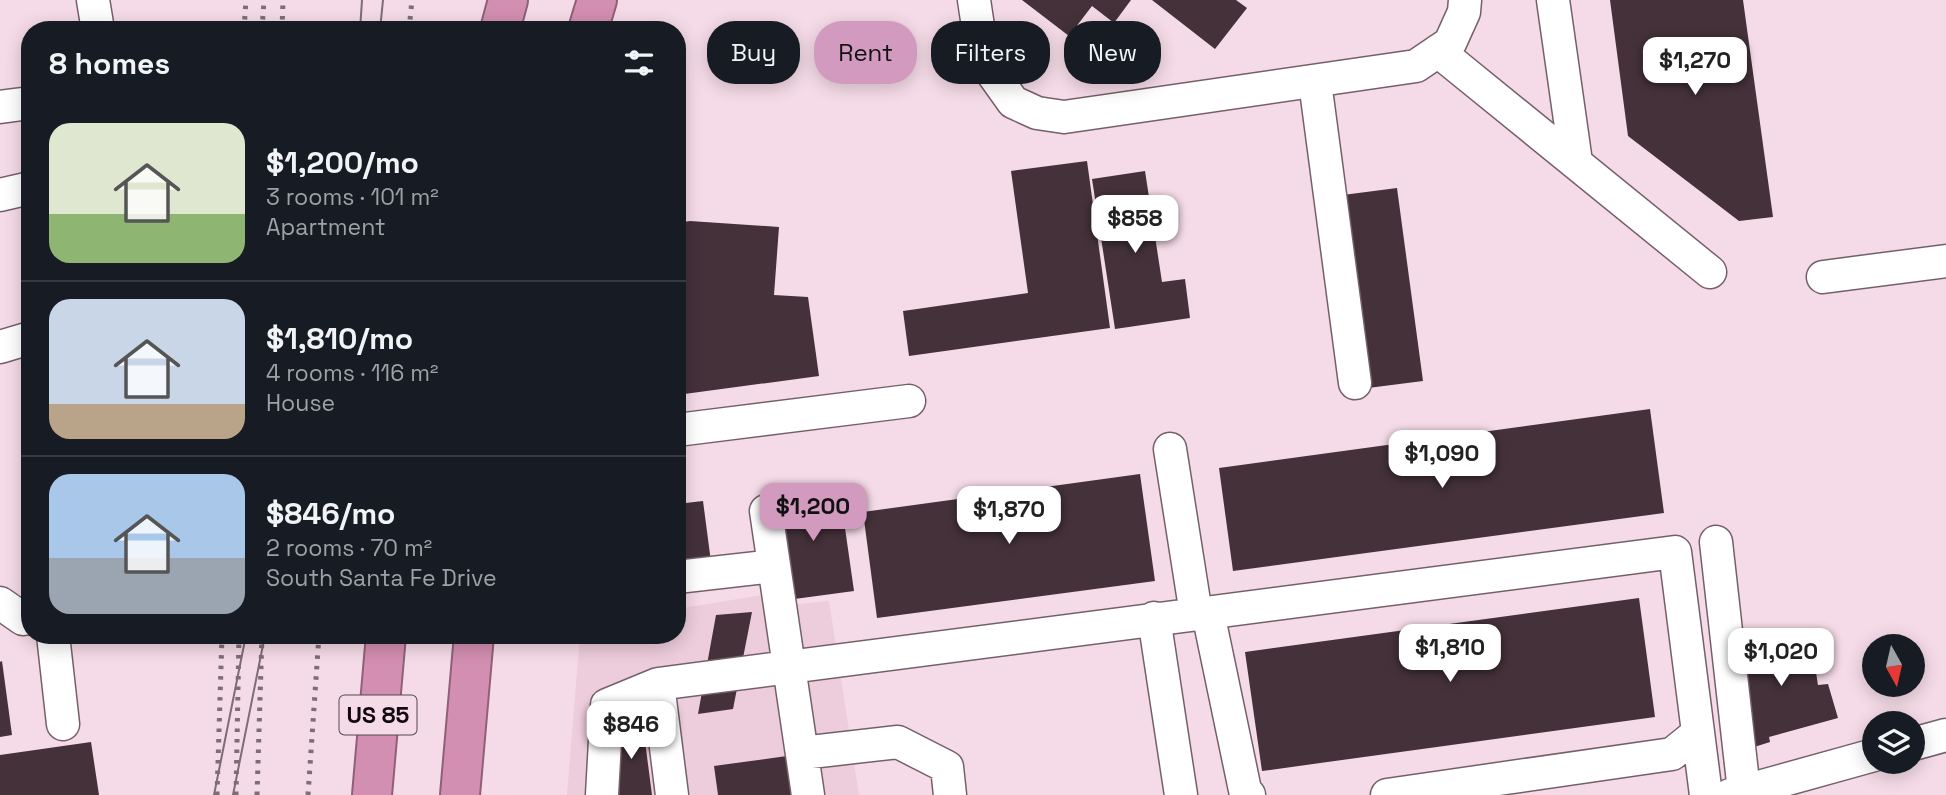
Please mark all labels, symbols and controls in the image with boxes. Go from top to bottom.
chip: Buy [707,21,800,84]
chip: Rent [814,21,917,84]
chip: Filters [931,21,1050,84]
chip: New [1064,21,1161,84]
pin: $1,270 [1638,38,1752,97]
text: 8 homes [49,44,170,83]
icon: filters [620,44,658,82]
text: $1,270 [1659,45,1731,75]
text: $1,200/mo [266,143,419,182]
icon: home [105,151,189,235]
text: 3 rooms · 101 m² [266,182,439,212]
pin: $858 [1094,196,1176,255]
text: $858 [1107,203,1163,233]
text: Apartment [266,212,386,242]
text: $1,810/mo [266,319,413,358]
icon: home [105,327,189,411]
text: 4 rooms · 116 m² [266,358,438,388]
text: House [266,388,335,418]
pin: $1,090 [1385,430,1499,490]
text: $1,090 [1405,438,1479,468]
pin: $1,200 [756,484,870,543]
pin: $1,870 [952,486,1066,546]
text: $1,200 [776,491,850,521]
text: $846/mo [266,494,395,533]
text: $1,870 [973,494,1045,524]
icon: home [105,502,189,586]
text: 2 rooms · 70 m² [266,533,432,563]
text: South Santa Fe Drive [266,563,497,593]
pin: $1,810 [1393,624,1507,684]
pin: $1,020 [1724,628,1838,688]
text: $1,810 [1415,632,1485,662]
north arrow [1862,634,1925,696]
map controls [1862,634,1925,774]
text: $1,020 [1744,636,1818,666]
road number: US 85 [340,695,416,734]
pin: $846 [590,702,672,761]
text: $846 [603,709,659,739]
button: layers [1862,711,1925,774]

